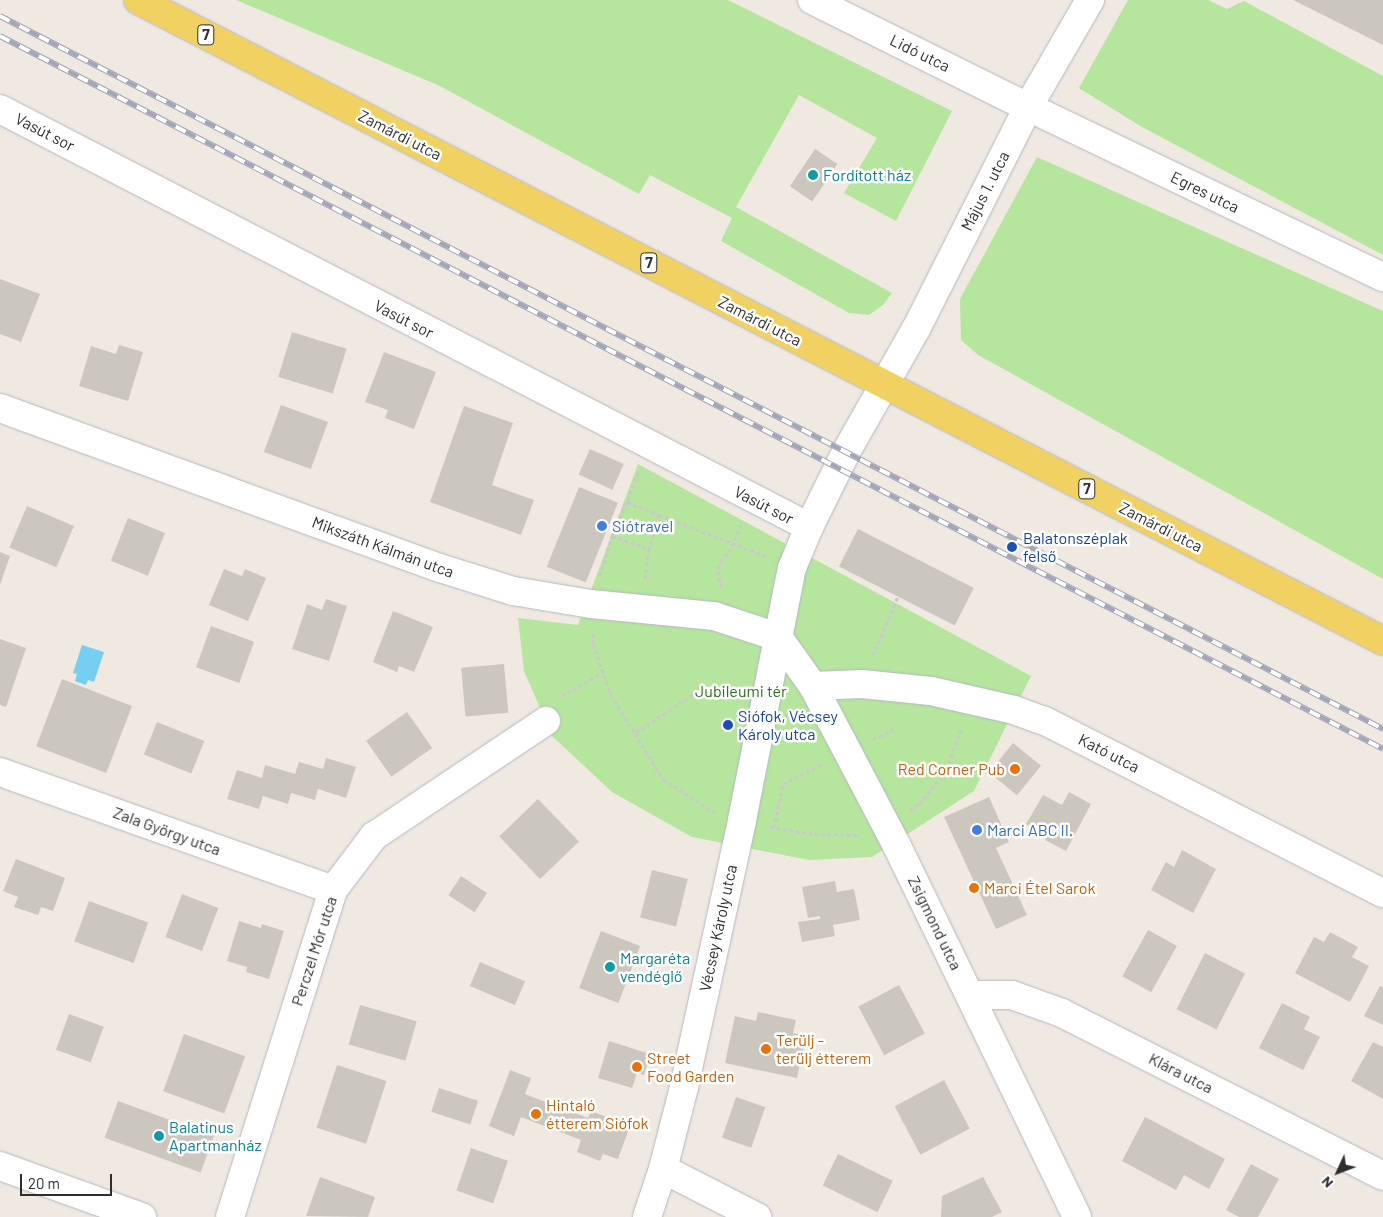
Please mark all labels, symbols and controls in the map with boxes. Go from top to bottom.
road number: 7 [197,22,215,48]
street label: Lidó utca [887,30,953,76]
street label: Zamárdi utca [355,106,445,164]
street label: Vasút sor [12,109,78,155]
street label: Május 1. utca [957,148,1013,234]
place label: Fordított ház [823,165,911,185]
street label: Egres utca [1168,167,1242,217]
marker: Fordított ház [807,169,819,181]
road number: 7 [640,250,658,276]
street label: Zamárdi utca [715,292,805,350]
street label: Vasút sor [371,296,437,342]
road number: 7 [1078,476,1096,502]
street label: Vasút sor [731,482,797,528]
street label: Zamárdi utca [1116,498,1206,556]
street label: Mikszáth Kálmán utca [309,512,457,582]
place label: Siótravel [612,516,673,536]
marker: Siótravel [596,520,608,532]
place label: Balatonszéplak felső [1023,528,1128,566]
marker: Balatonszéplak felső [1005,540,1019,554]
park label: Jubileumi tér [695,681,787,701]
place label: Siófok, Vécsey Károly utca [738,706,838,744]
marker: Siófok, Vécsey Károly utca [722,719,734,731]
street label: Kató utca [1075,729,1143,777]
place label: Red Corner Pub [898,759,1005,779]
marker: Red Corner Pub [1009,763,1021,775]
street label: Zala György utca [111,803,223,859]
place label: Marci ABC II. [987,820,1073,840]
marker: Marci ABC II. [971,824,983,836]
street label: Vécsey Károly utca [695,863,741,993]
street label: Zsigmond utca [904,873,966,973]
place label: Marci Étel Sarok [984,878,1096,898]
marker: Marci Étel Sarok [968,882,980,894]
street label: Perczel Mór utca [287,894,341,1008]
place label: Margaréta vendéglő [620,948,690,986]
marker: Margaréta vendéglő [604,961,616,973]
place label: Terülj - terülj étterem [776,1030,871,1068]
marker: Terülj - terülj étterem [760,1043,772,1055]
place label: Street Food Garden [647,1048,734,1086]
street label: Klára utca [1146,1049,1216,1097]
marker: Street Food Garden [631,1061,643,1073]
place label: Hintaló étterem Siófok [546,1095,649,1133]
marker: Hintaló étterem Siófok [530,1108,542,1120]
place label: Balatinus Apartmanház [169,1117,262,1155]
marker: Balatinus Apartmanház [153,1130,165,1142]
north arrow [1313,1147,1363,1197]
scale bar [22,1164,115,1196]
text: N [1317,1173,1336,1192]
text: 20 m [28,1174,60,1192]

